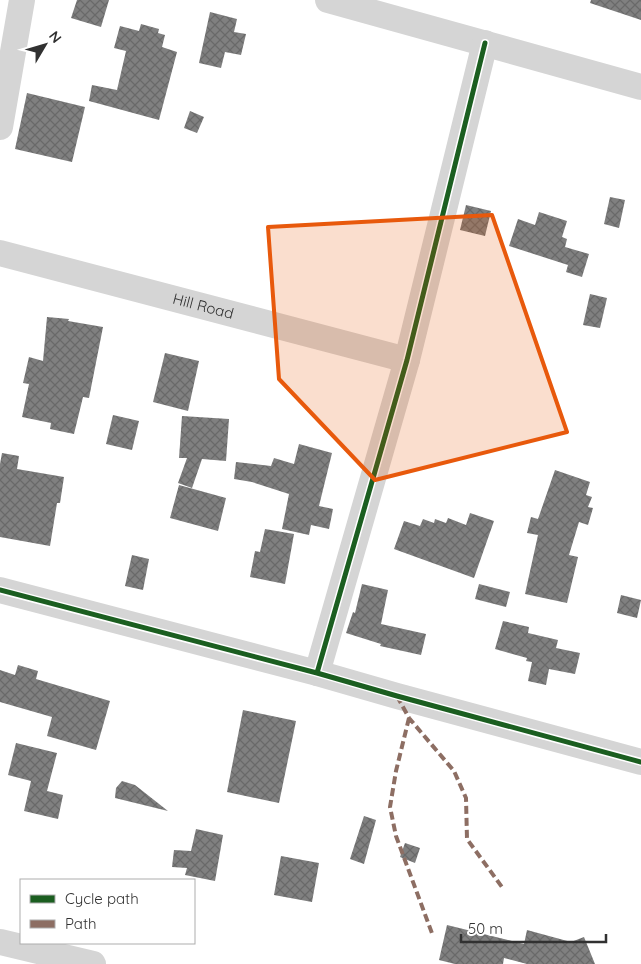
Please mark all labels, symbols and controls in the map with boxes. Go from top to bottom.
north arrow [20,20,70,70]
text: N [45,27,66,47]
street label: Hill Road [171,289,236,323]
legend [20,879,195,944]
text: Cycle path [65,889,139,908]
scale bar [461,912,606,944]
text: Path [65,914,97,933]
text: 50 m [468,919,503,938]

